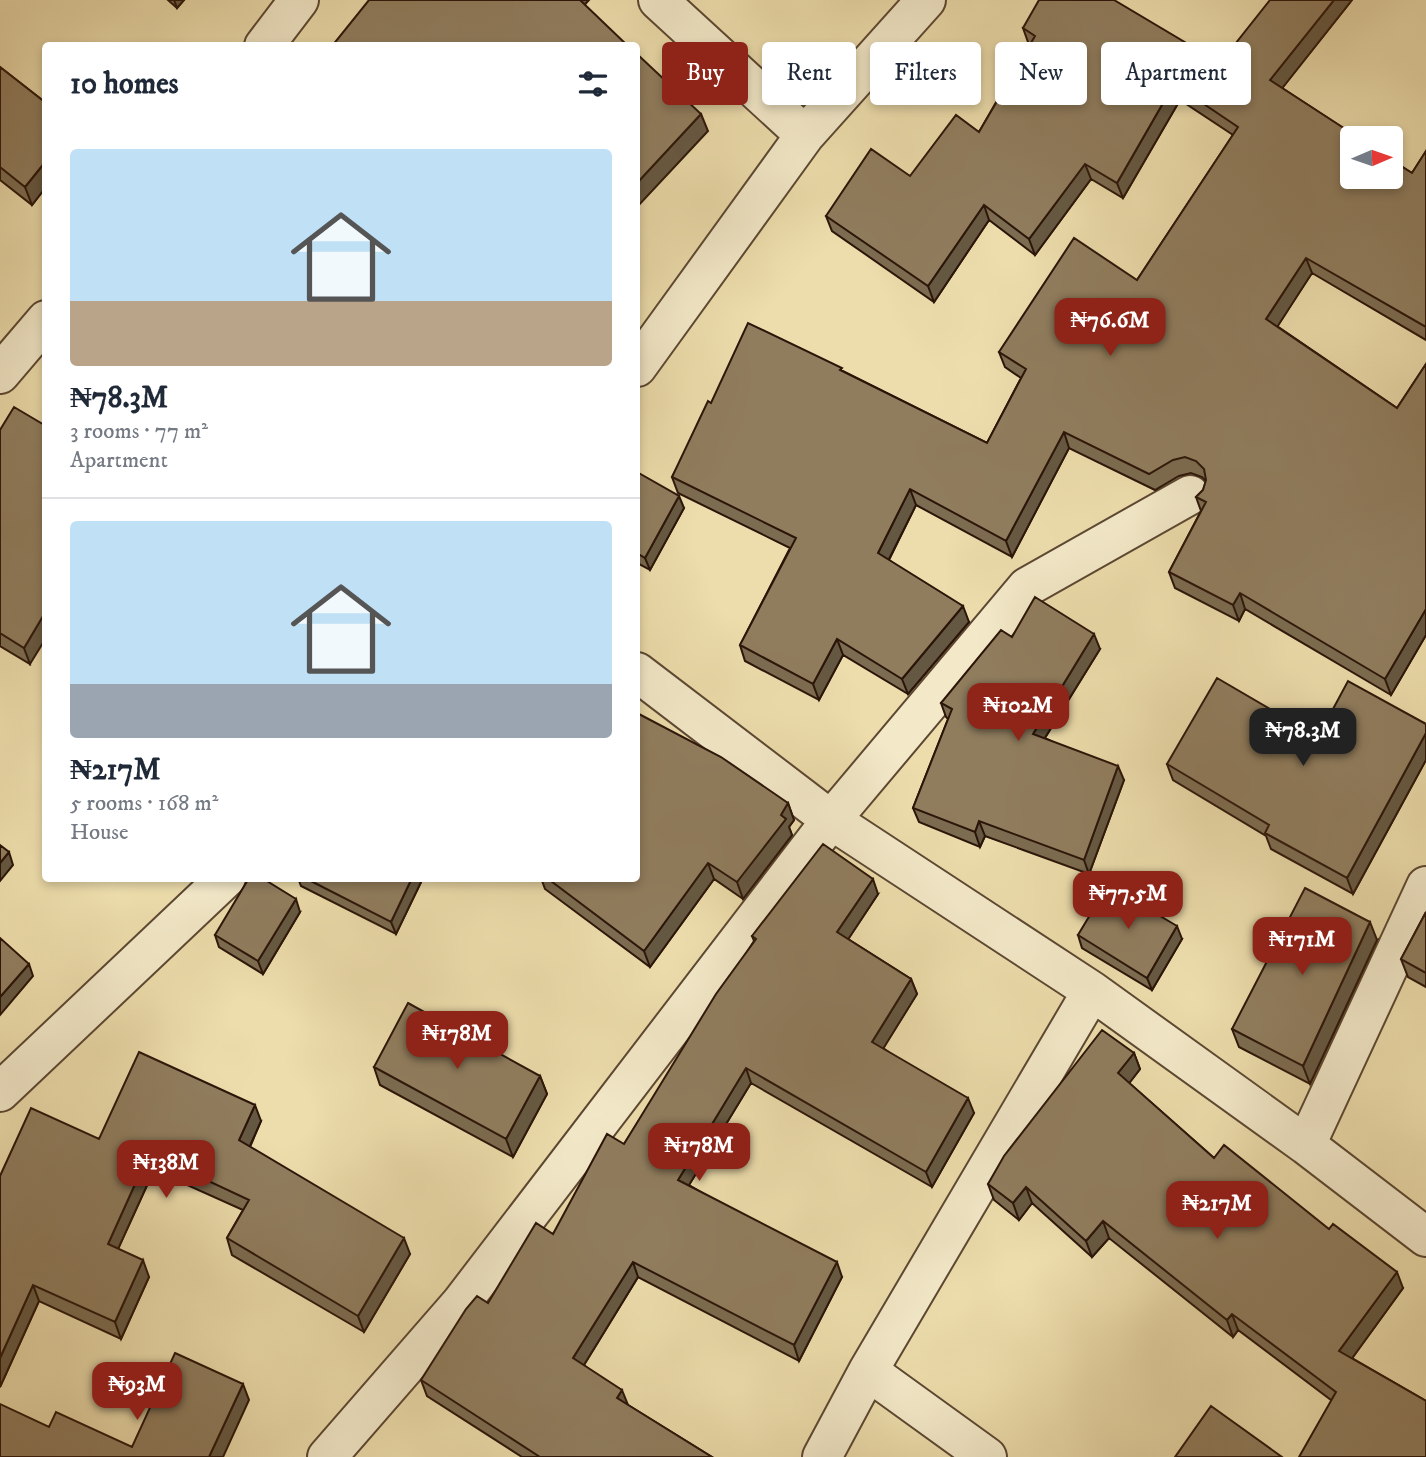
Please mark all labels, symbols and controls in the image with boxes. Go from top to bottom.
chip: Buy [662,42,748,105]
chip: Rent [762,42,856,105]
chip: Filters [870,42,981,105]
chip: New [995,42,1087,105]
chip: Apartment [1101,42,1251,105]
icon: filters [574,65,612,103]
text: 10 homes [70,66,179,103]
north arrow [1340,126,1404,189]
map controls [1340,126,1403,189]
icon: home [278,194,404,320]
pin: ₦76.6M [1053,298,1167,358]
text: ₦76.6M [1070,306,1150,335]
text: ₦78.3M [70,380,168,417]
text: 3 rooms · 77 m² [70,417,208,446]
text: Apartment [70,446,168,475]
icon: home [278,566,404,692]
pin: ₦102M [969,684,1067,743]
text: ₦102M [983,691,1053,720]
pin: ₦78.3M [1246,708,1360,768]
text: ₦78.3M [1265,716,1341,745]
text: ₦217M [70,752,161,789]
text: 5 rooms · 168 m² [70,789,218,818]
text: House [70,818,128,847]
pin: ₦77.5M [1071,872,1185,931]
text: ₦77.5M [1089,879,1167,908]
pin: ₦171M [1253,918,1351,977]
text: ₦171M [1269,925,1335,954]
pin: ₦178M [408,1012,506,1071]
text: ₦178M [422,1019,492,1048]
pin: ₦178M [650,1124,748,1183]
text: ₦178M [664,1131,734,1160]
pin: ₦138M [117,1140,215,1200]
text: ₦138M [133,1148,199,1177]
pin: ₦217M [1168,1182,1266,1241]
text: ₦217M [1182,1189,1252,1218]
pin: ₦93M [96,1362,178,1422]
text: ₦93M [108,1370,166,1399]

